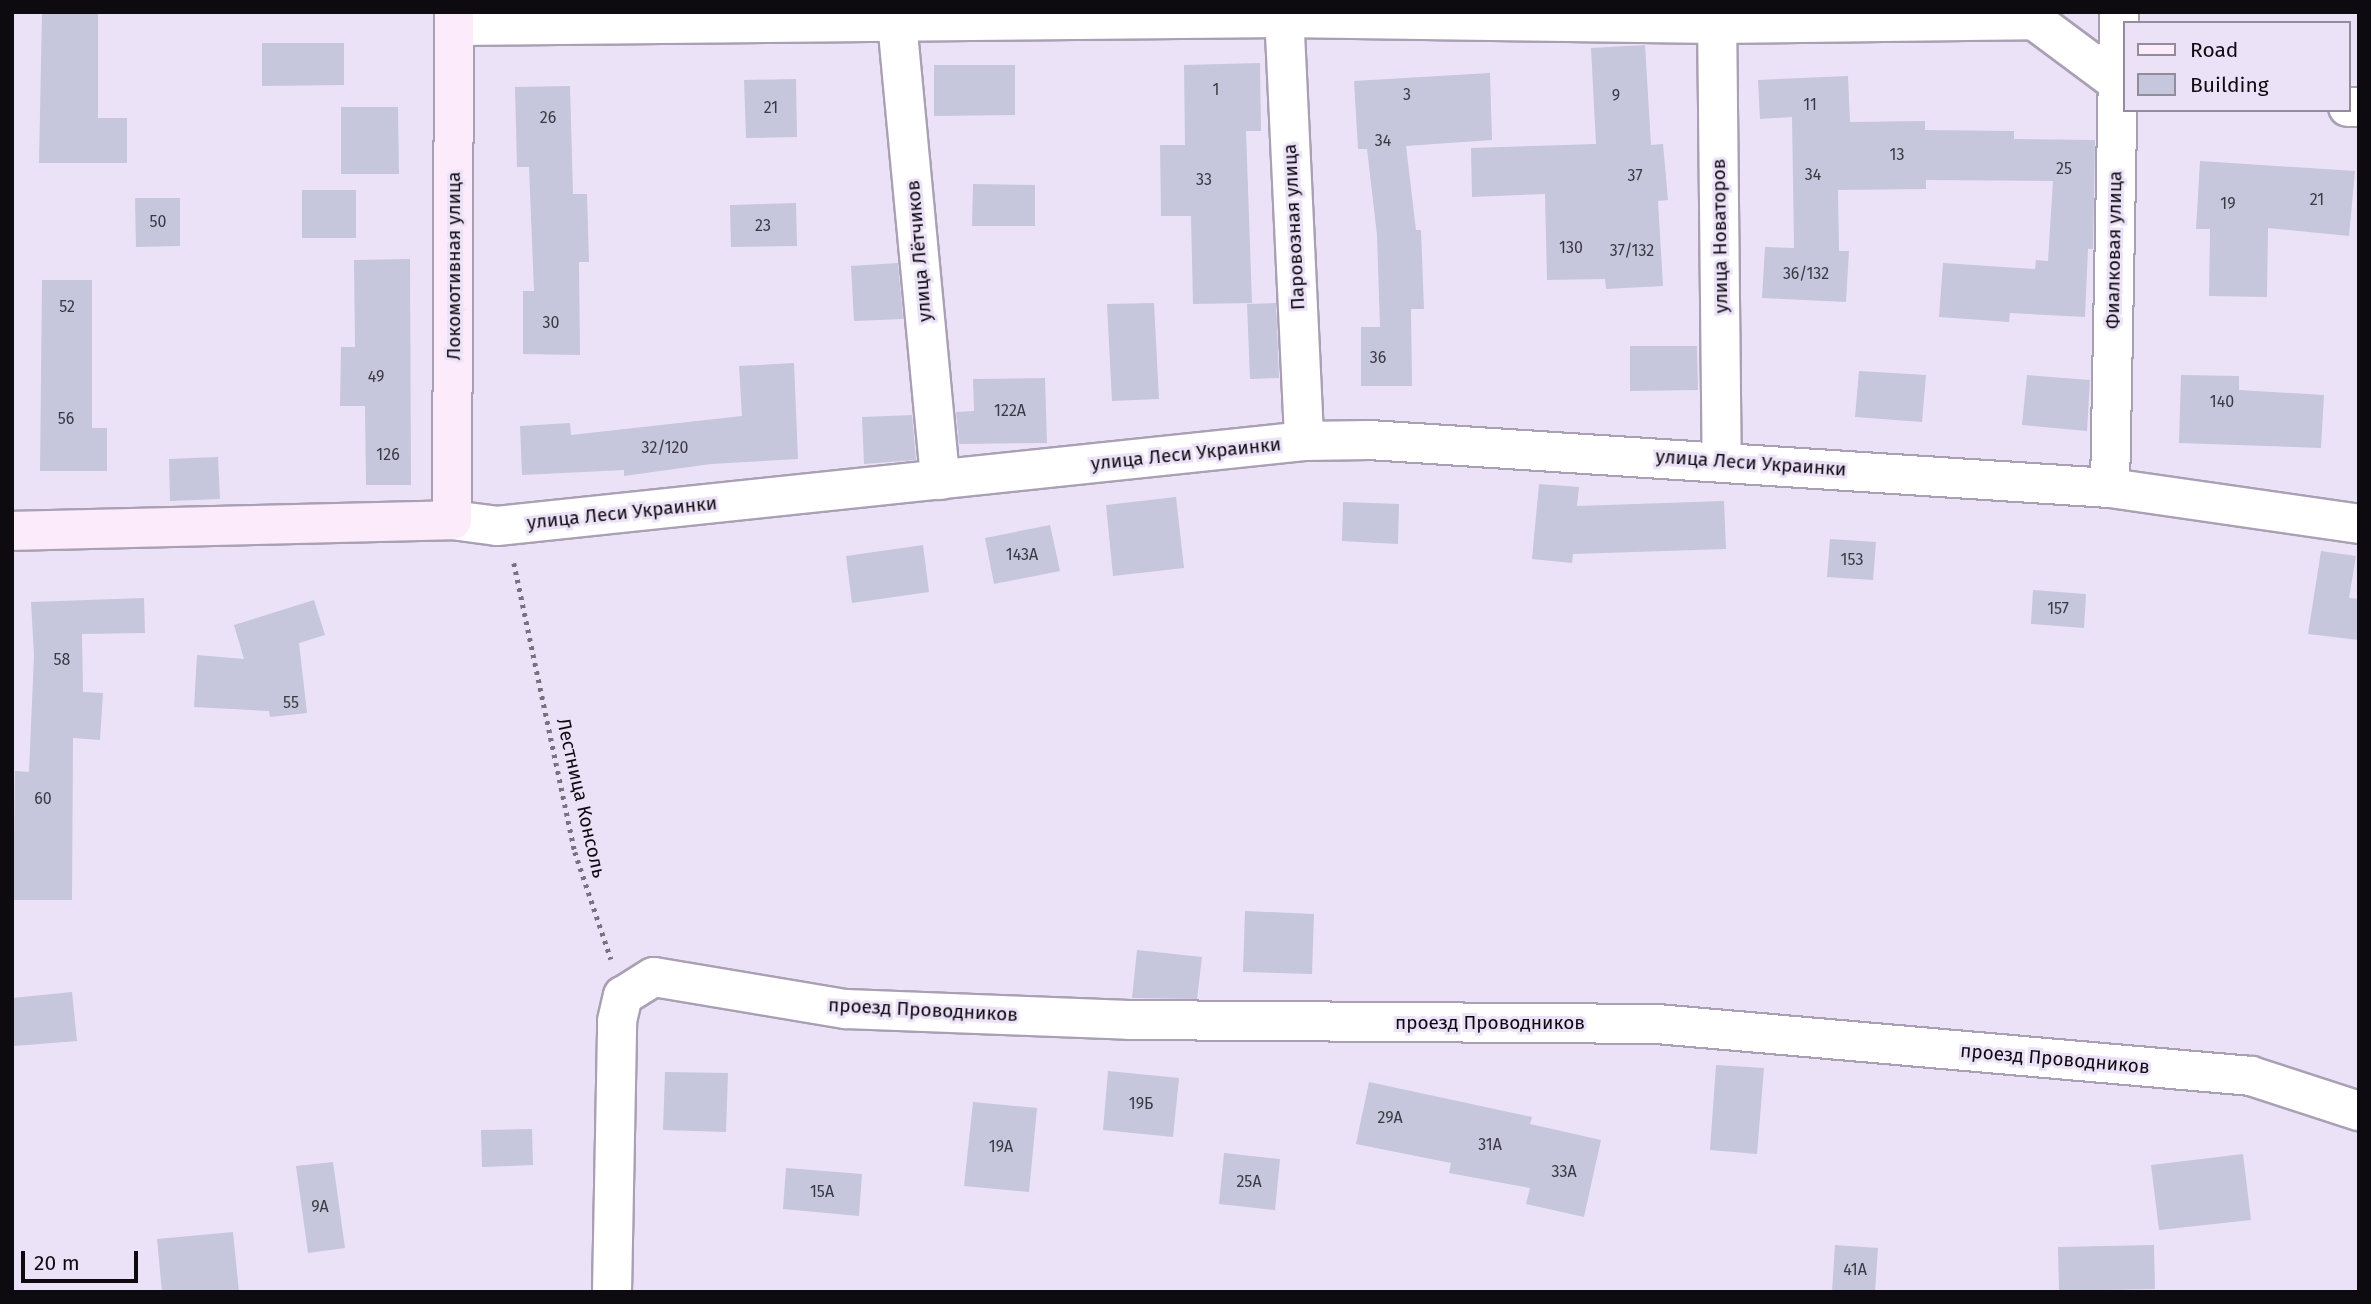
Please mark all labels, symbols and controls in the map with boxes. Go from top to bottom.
legend [2122,21,2350,112]
text: Road [2190,37,2238,63]
text: Building [2190,72,2269,98]
house number: 1 [1213,80,1219,100]
house number: 3 [1403,85,1411,105]
house number: 9 [1612,86,1620,106]
house number: 11 [1803,95,1817,115]
house number: 21 [764,98,778,118]
house number: 26 [540,108,556,128]
house number: 34 [1375,131,1391,151]
street label: Паровозная улица [1278,143,1310,311]
house number: 13 [1890,145,1904,165]
street label: улица Новаторов [1707,158,1733,314]
house number: 25 [2056,159,2072,179]
house number: 34 [1805,165,1821,185]
house number: 37 [1627,166,1643,186]
house number: 33 [1196,170,1212,190]
street label: Фиалковая улица [2101,171,2127,329]
street label: Локомотивная улица [443,172,465,360]
street label: улица Лётчиков [901,179,937,323]
house number: 21 [2310,190,2324,210]
house number: 19 [2220,194,2236,214]
house number: 50 [150,212,166,232]
house number: 23 [755,216,771,236]
house number: 130 [1559,238,1583,258]
house number: 37/132 [1610,241,1654,261]
house number: 36/132 [1783,264,1829,284]
house number: 52 [59,297,75,317]
house number: 30 [543,313,559,333]
house number: 36 [1370,348,1386,368]
house number: 49 [368,367,384,387]
house number: 140 [2210,392,2234,412]
house number: 122А [994,401,1026,421]
house number: 56 [58,409,74,429]
street label: улица Леси Украинки [1090,433,1282,475]
house number: 32/120 [642,438,688,458]
house number: 126 [376,445,400,465]
street label: улица Леси Украинки [1655,445,1847,481]
street label: улица Леси Украинки [526,492,718,534]
house number: 143А [1006,545,1038,565]
house number: 153 [1841,550,1863,570]
house number: 157 [2047,599,2069,619]
house number: 58 [54,650,70,670]
house number: 55 [283,693,299,713]
street label: Лестница Консоль [552,716,610,880]
house number: 60 [34,789,52,809]
street label: проезд Проводников [828,994,1018,1026]
street label: проезд Проводников [1395,1012,1585,1034]
street label: проезд Проводников [1959,1039,2151,1079]
house number: 19Б [1129,1094,1153,1114]
house number: 29А [1377,1108,1403,1128]
house number: 31А [1478,1135,1502,1155]
house number: 19А [989,1137,1013,1157]
house number: 33А [1551,1162,1577,1182]
house number: 25А [1236,1172,1262,1192]
house number: 15А [810,1182,834,1202]
house number: 9А [311,1197,329,1217]
scale bar [24,1238,142,1282]
text: 20 m [34,1250,80,1276]
house number: 41А [1843,1260,1867,1280]

